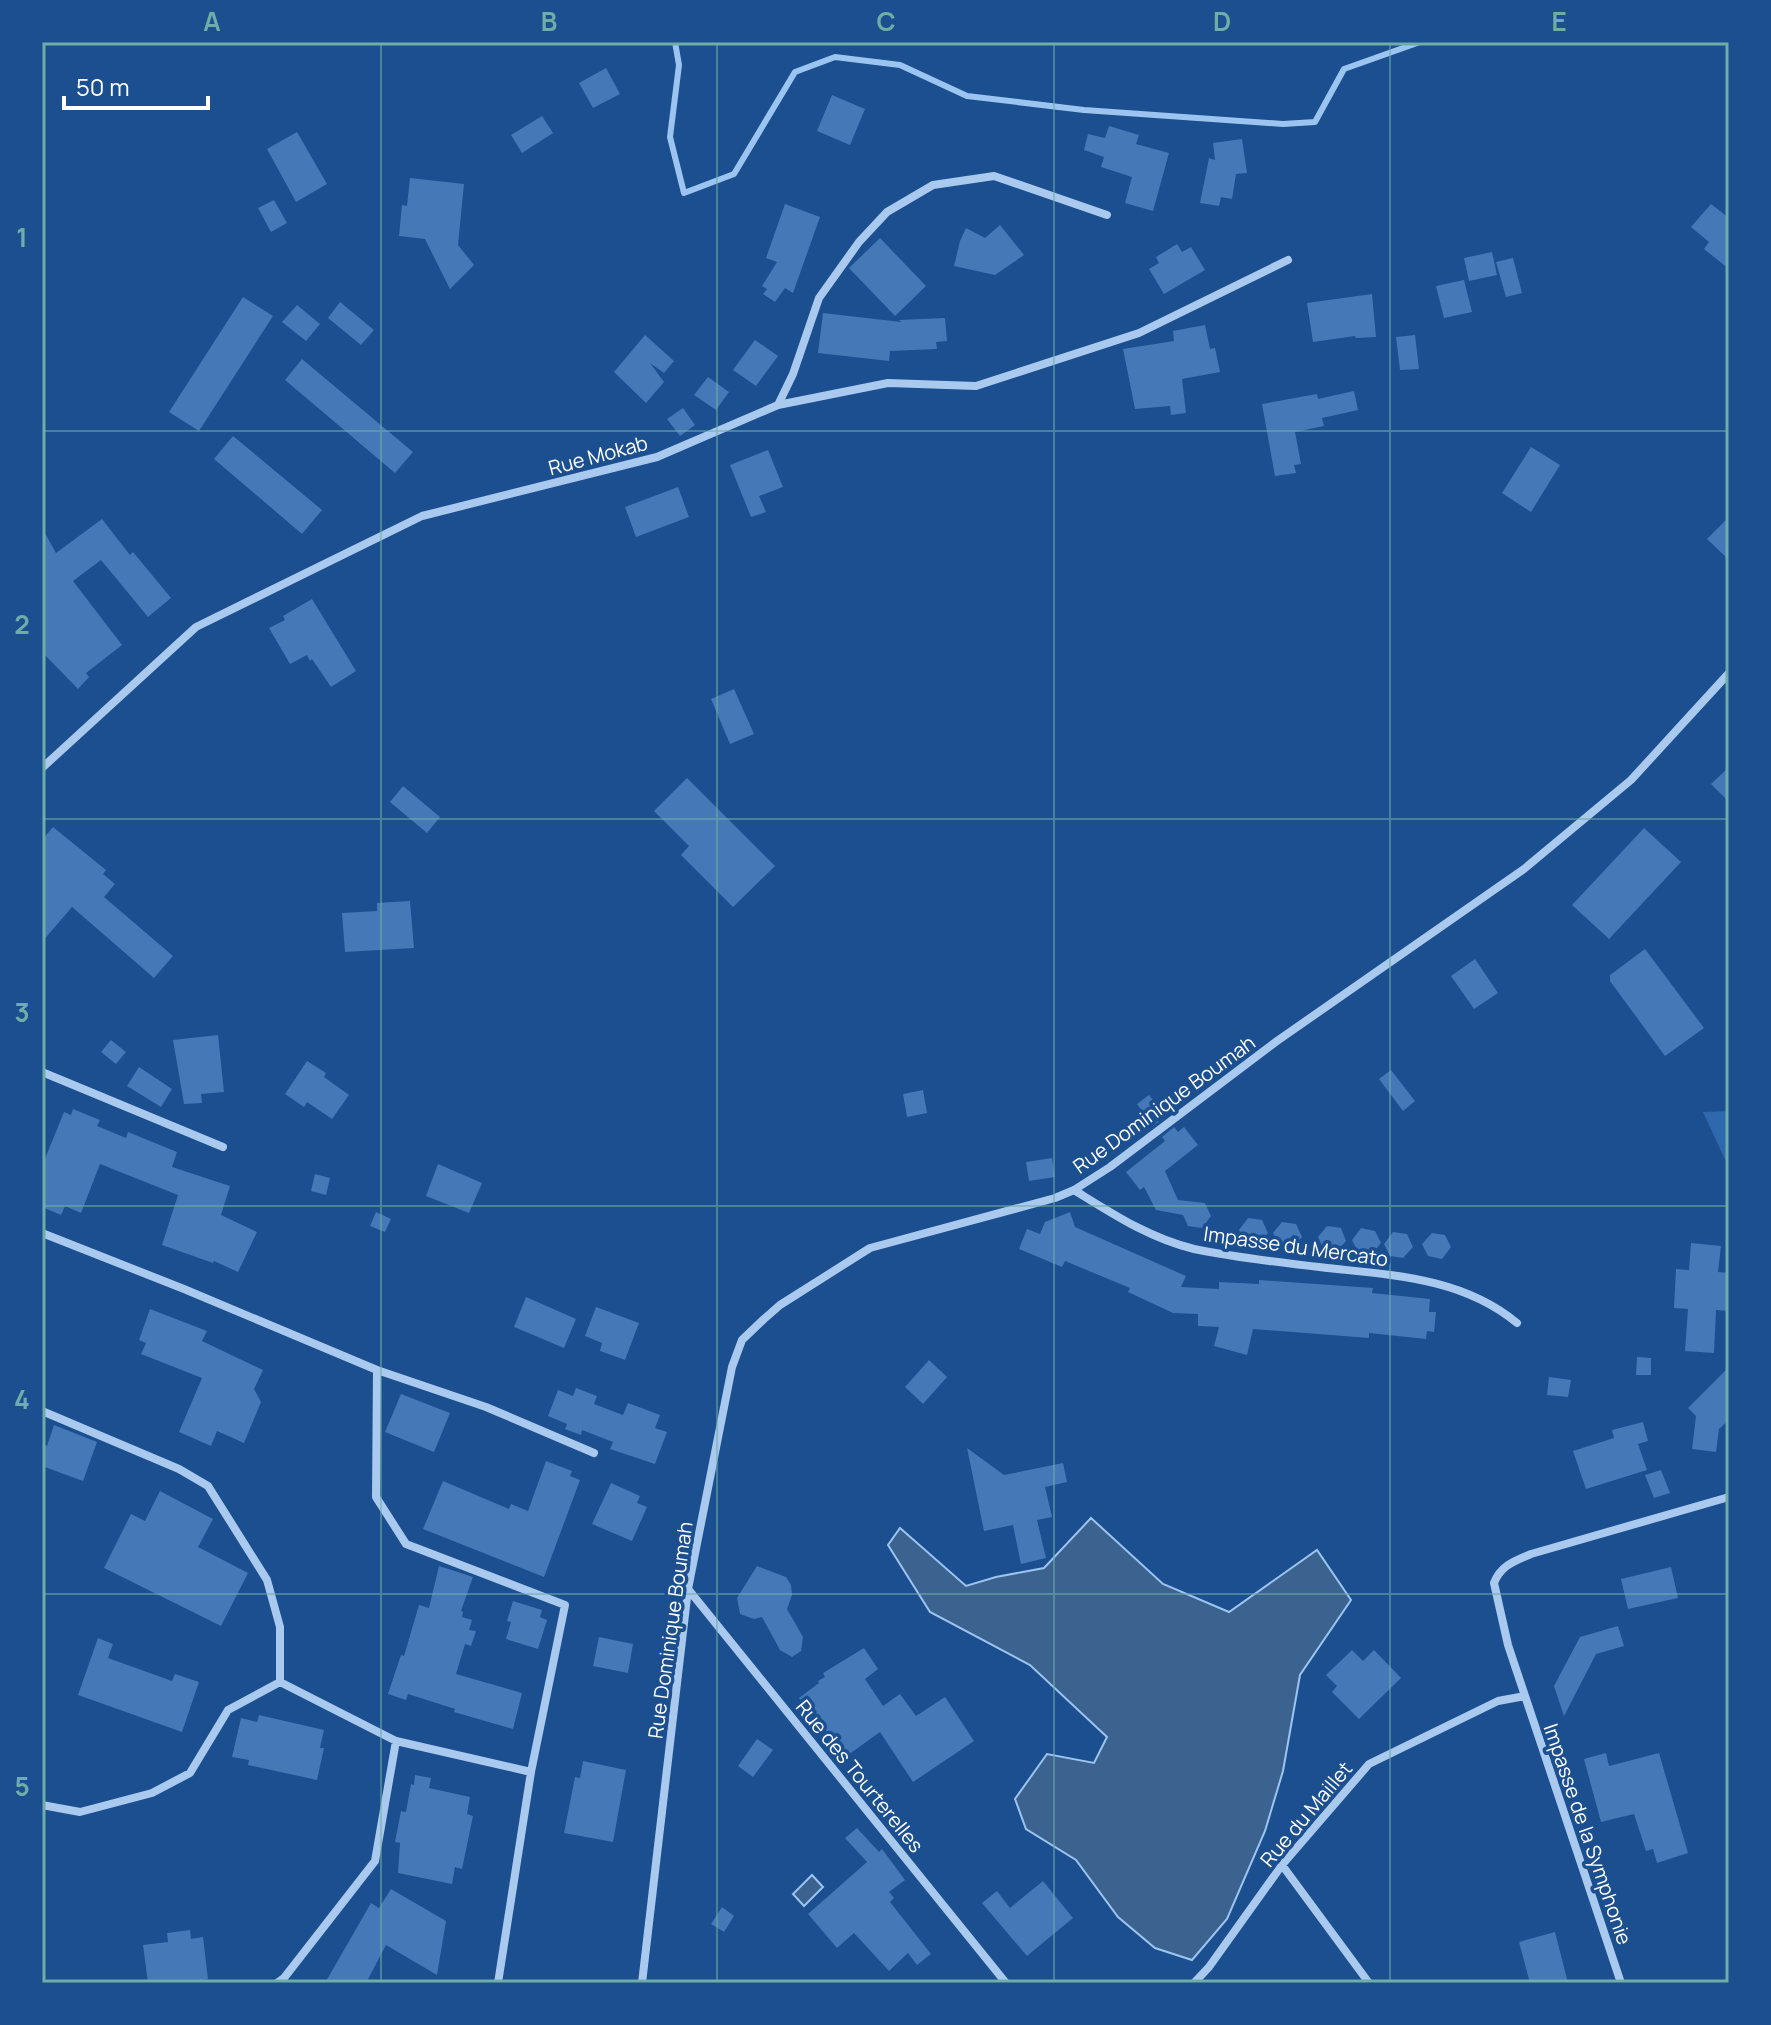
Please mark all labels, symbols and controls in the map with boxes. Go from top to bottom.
text: A [203,3,221,39]
text: B [541,3,557,39]
text: C [876,3,896,39]
text: D [1213,3,1231,39]
text: E [1551,3,1567,39]
scale bar [64,60,208,110]
text: 50 m [76,70,130,103]
text: 1 [16,219,28,255]
street label: Rue Mokab [545,429,651,481]
text: 2 [14,606,30,642]
text: 3 [14,994,30,1030]
street label: Rue Dominique Boumah [1067,1029,1261,1179]
street label: Impasse du Mercato [1202,1220,1390,1272]
text: 4 [14,1381,30,1417]
street label: Rue Dominique Boumah [641,1520,699,1740]
street label: Rue des Tourterelles [790,1694,930,1858]
street label: Impasse de la Symphonie [1537,1720,1639,1948]
street label: Rue du Maillet [1254,1756,1358,1872]
text: 5 [14,1768,30,1804]

